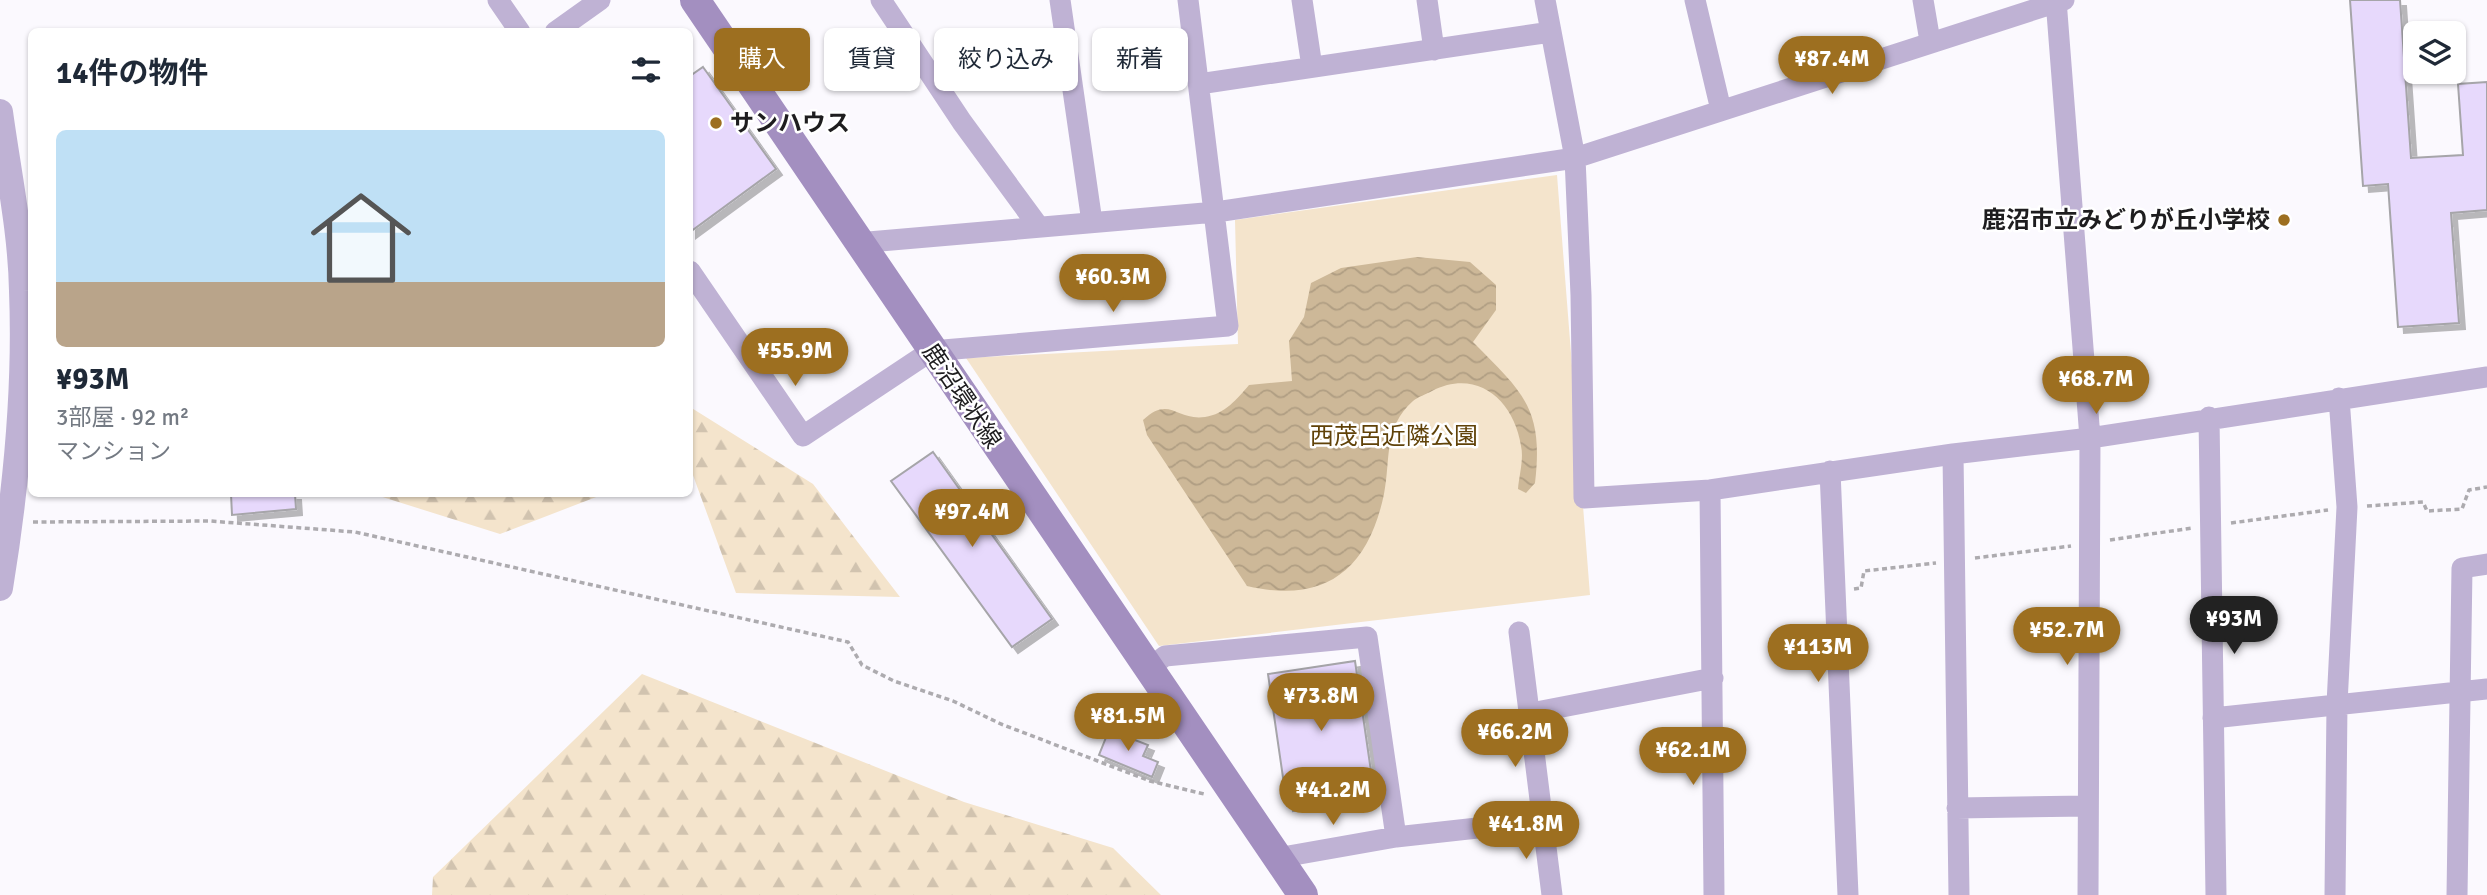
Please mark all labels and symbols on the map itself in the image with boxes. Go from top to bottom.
pin: ¥87.4M [1775,36,1889,96]
place label: サンハウス [730,108,850,138]
marker: サンハウス [708,115,724,131]
place label: 鹿沼市立みどりが丘小学校 [1982,205,2270,235]
marker: 鹿沼市立みどりが丘小学校 [2276,212,2292,228]
pin: ¥60.3M [1056,254,1170,314]
pin: ¥55.9M [738,328,852,388]
street label: 鹿沼環状線 [916,338,1008,454]
pin: ¥68.7M [2039,356,2153,416]
park label: 西茂呂近隣公園 [1310,421,1478,451]
pin: ¥97.4M [915,490,1029,549]
pin: ¥93M [2193,596,2275,656]
pin: ¥52.7M [2010,608,2124,667]
pin: ¥113M [1769,624,1867,684]
pin: ¥73.8M [1264,674,1378,733]
pin: ¥81.5M [1071,694,1185,753]
pin: ¥66.2M [1458,710,1572,769]
pin: ¥62.1M [1636,728,1750,787]
pin: ¥41.2M [1276,768,1390,827]
pin: ¥41.8M [1469,802,1583,861]

